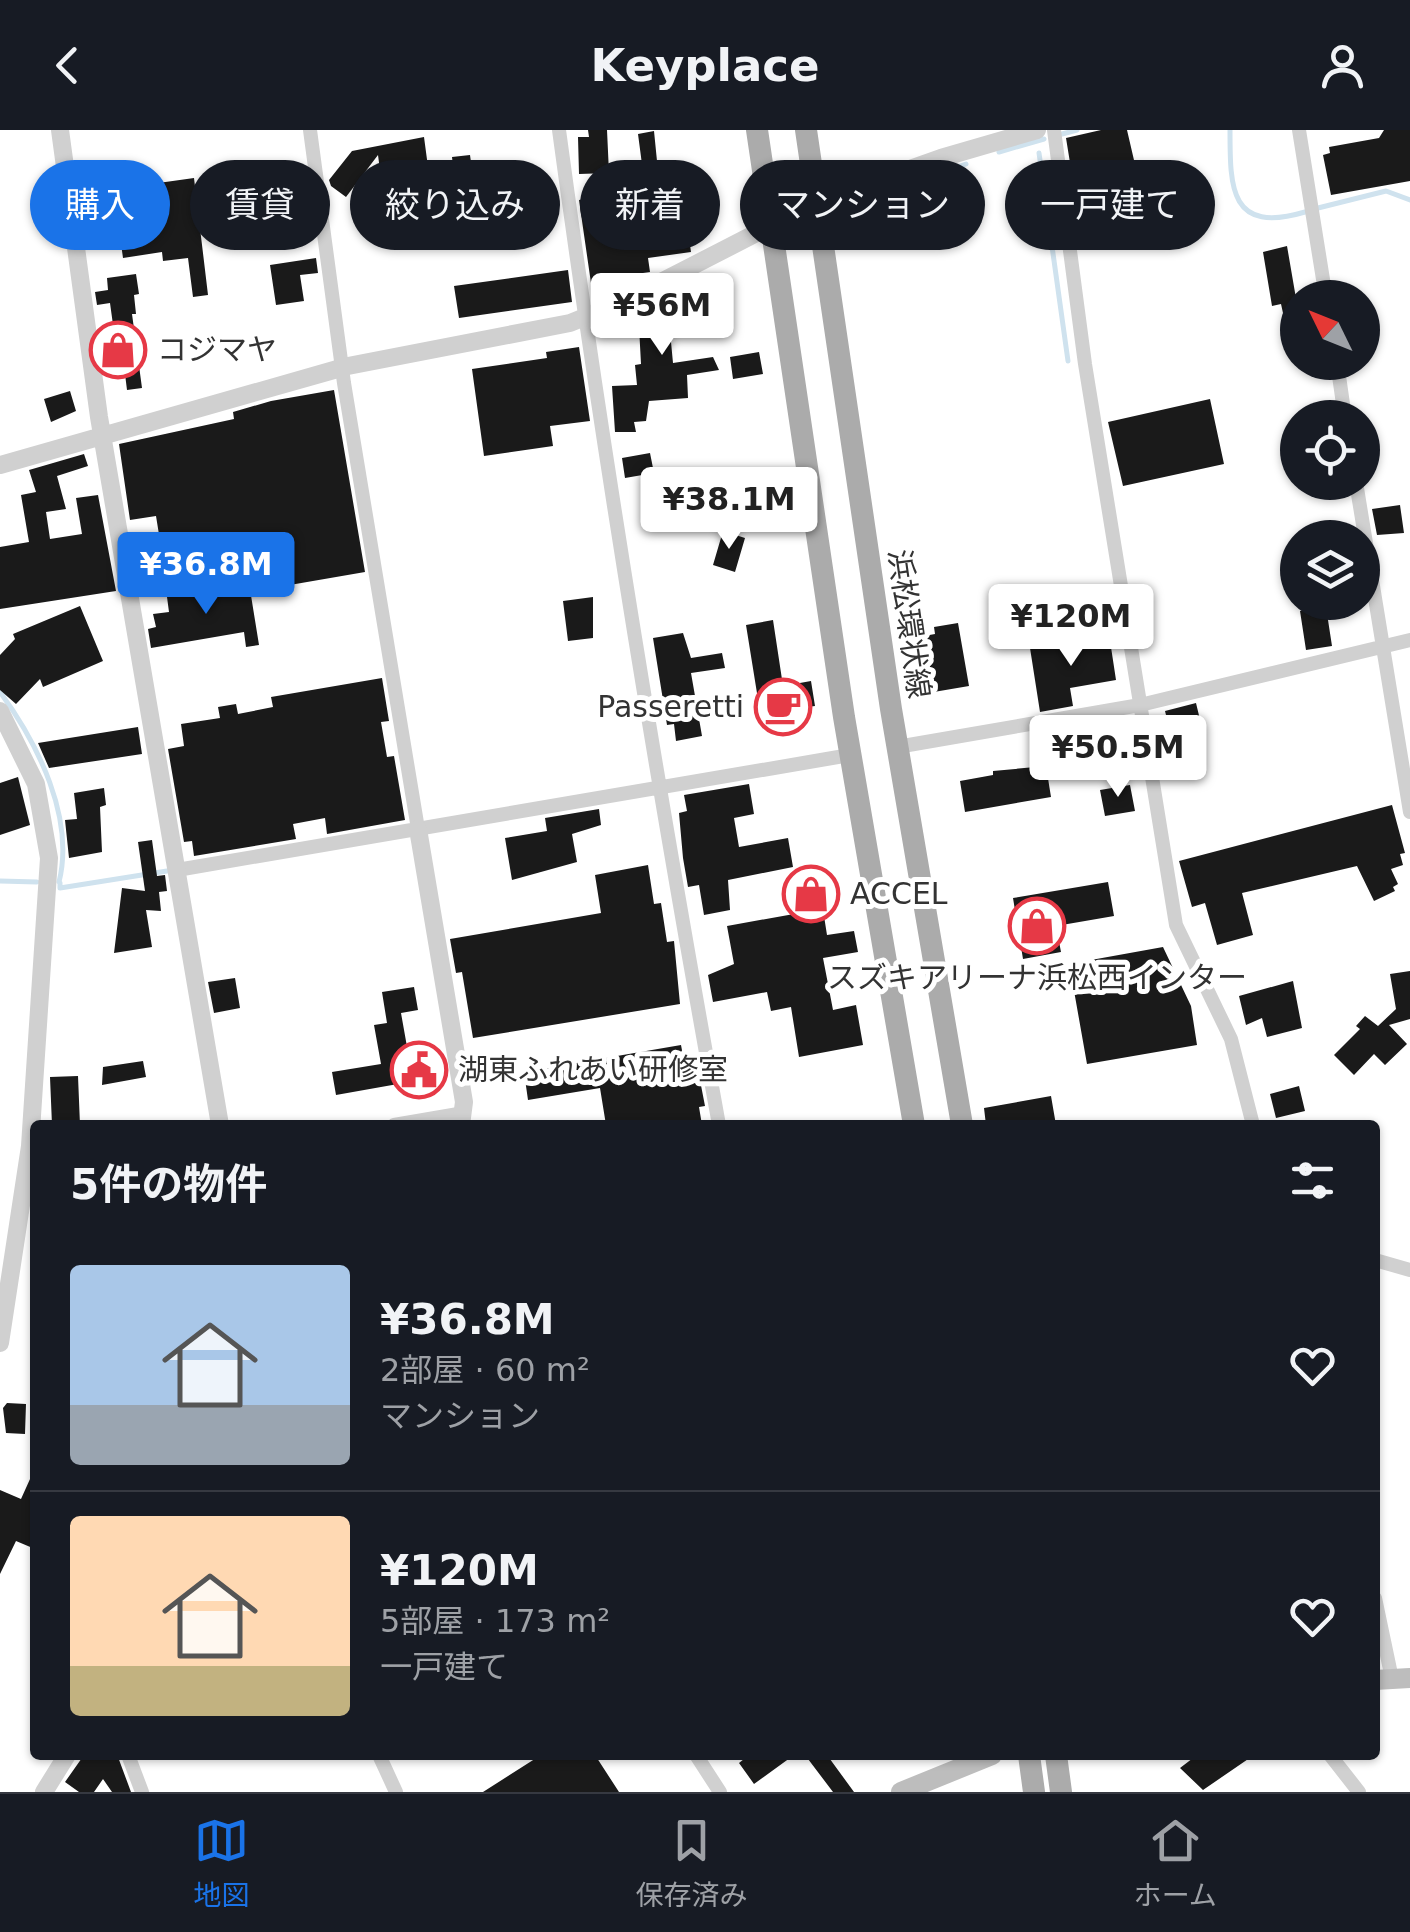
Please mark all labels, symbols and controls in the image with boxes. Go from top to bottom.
icon: back [40,38,95,93]
icon: person [1315,38,1370,93]
text: Keyplace [590,39,820,92]
chip: 購入 [30,160,170,250]
chip: 賃貸 [190,160,330,250]
chip: 絞り込み [350,160,560,250]
chip: 新着 [580,160,720,250]
chip: マンション [740,160,985,250]
chip: 一戸建て [1005,160,1215,250]
pin: ¥56M [603,273,721,358]
north arrow [1280,280,1380,380]
map controls [1280,280,1380,620]
text: ¥56M [613,286,711,324]
shop icon: コジマヤ [88,320,148,380]
place label: コジマヤ [157,332,277,367]
button: locate [1280,400,1380,500]
pin: ¥38.1M [648,467,810,552]
text: ¥38.1M [662,480,796,518]
button: layers [1280,520,1380,620]
pin: ¥36.8M [125,532,287,617]
text: ¥36.8M [139,545,273,583]
street label: 浜松環状線 [882,547,937,701]
pin: ¥120M [1001,584,1141,669]
text: ¥120M [1011,597,1131,635]
cafe icon: Passeretti [753,677,813,737]
place label: Passeretti [597,689,744,724]
pin: ¥50.5M [1037,715,1199,800]
text: ¥50.5M [1051,728,1185,766]
shop icon: ACCEL [781,864,841,924]
place label: ACCEL [850,876,948,911]
shop icon: スズキアリーナ浜松西インター [1007,896,1067,956]
place label: スズキアリーナ浜松西インター [827,960,1247,995]
public building icon: 湖東ふれあい研修室 [389,1040,449,1100]
place label: 湖東ふれあい研修室 [458,1052,728,1087]
icon: filters [1285,1153,1340,1208]
text: 5件の物件 [70,1160,267,1209]
text: ¥36.8M [380,1295,555,1344]
icon: home [150,1305,270,1425]
icon: heart [1285,1338,1340,1393]
text: 2部屋 · 60 m² [380,1351,590,1389]
text: マンション [380,1397,540,1435]
text: ¥120M [380,1546,539,1595]
icon: home [150,1556,270,1676]
icon: heart [1285,1589,1340,1644]
text: 5部屋 · 173 m² [380,1602,610,1640]
text: 一戸建て [380,1648,508,1686]
tab: 地図 [193,1813,249,1913]
tab: 保存済み [635,1813,747,1913]
tab: ホーム [1134,1813,1217,1913]

